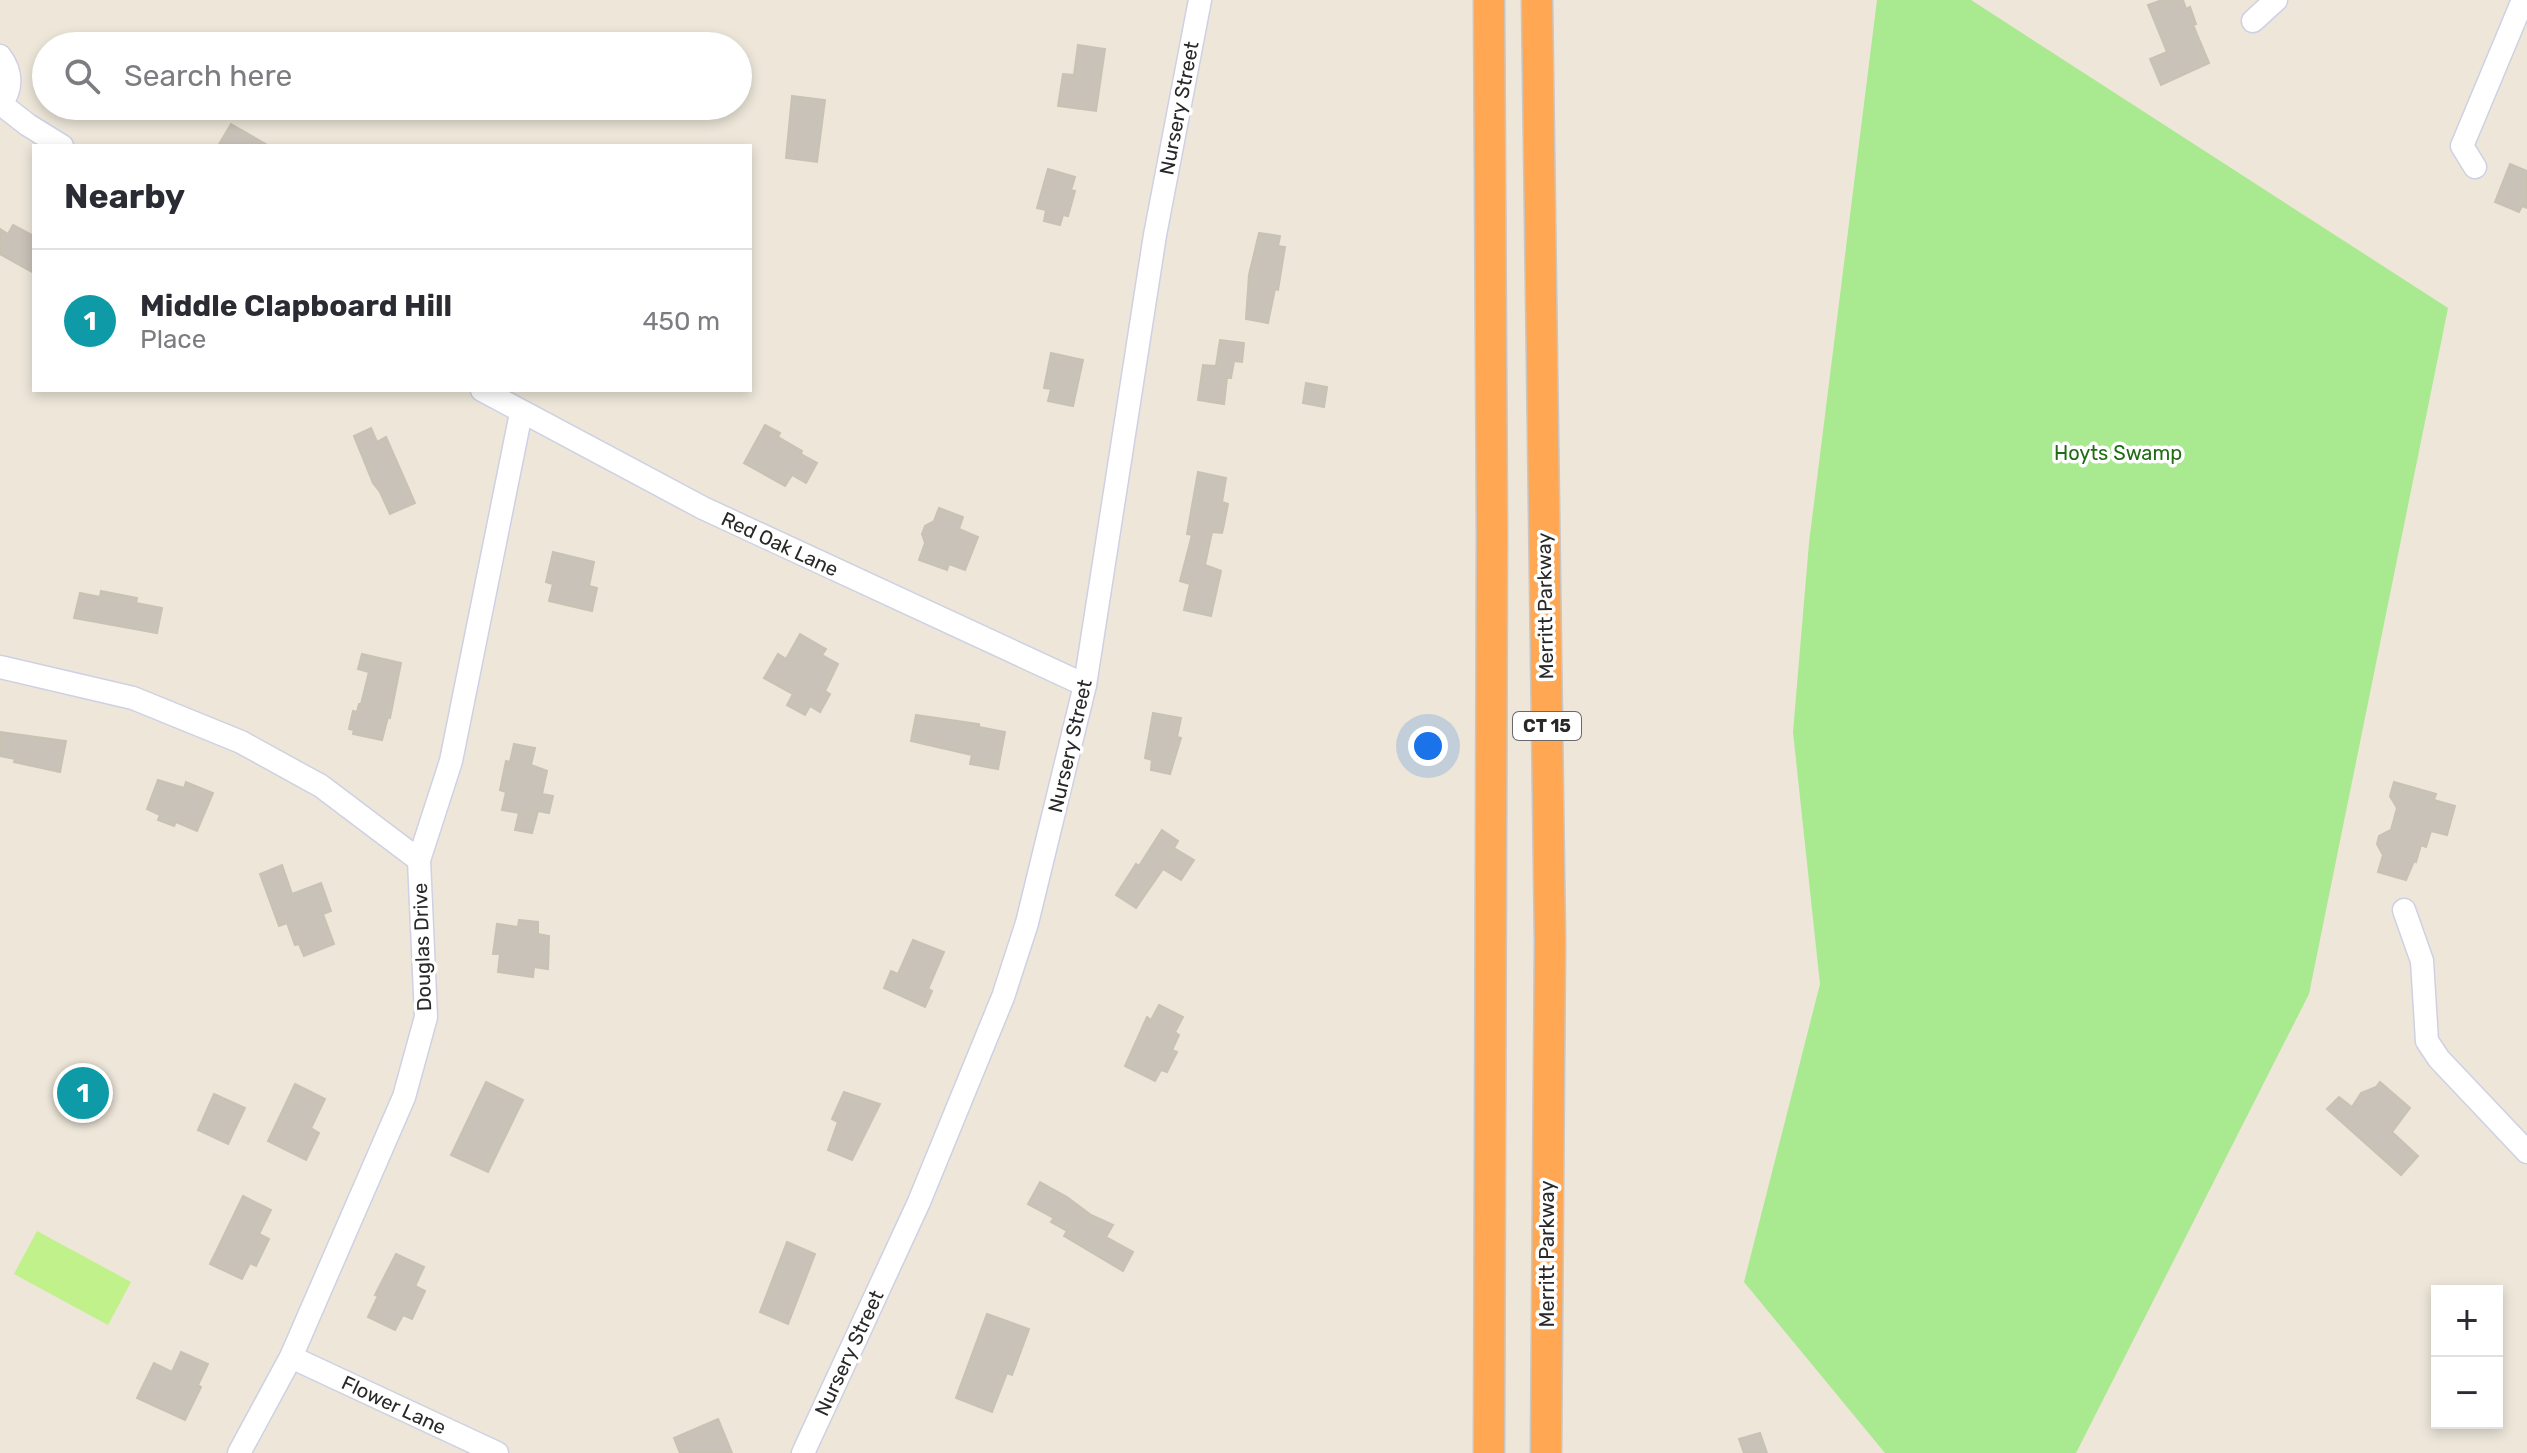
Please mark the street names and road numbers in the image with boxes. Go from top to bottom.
street label: Nursery Street [1154,39,1204,177]
street label: Red Oak Lane [718,506,842,582]
street label: Merritt Parkway [1532,532,1558,680]
street label: Nursery Street [1043,677,1097,815]
road number: CT 15 [1513,712,1581,740]
street label: Douglas Drive [408,882,436,1012]
street label: Merritt Parkway [1535,1181,1559,1327]
street label: Nursery Street [809,1286,889,1420]
street label: Flower Lane [338,1370,450,1440]

